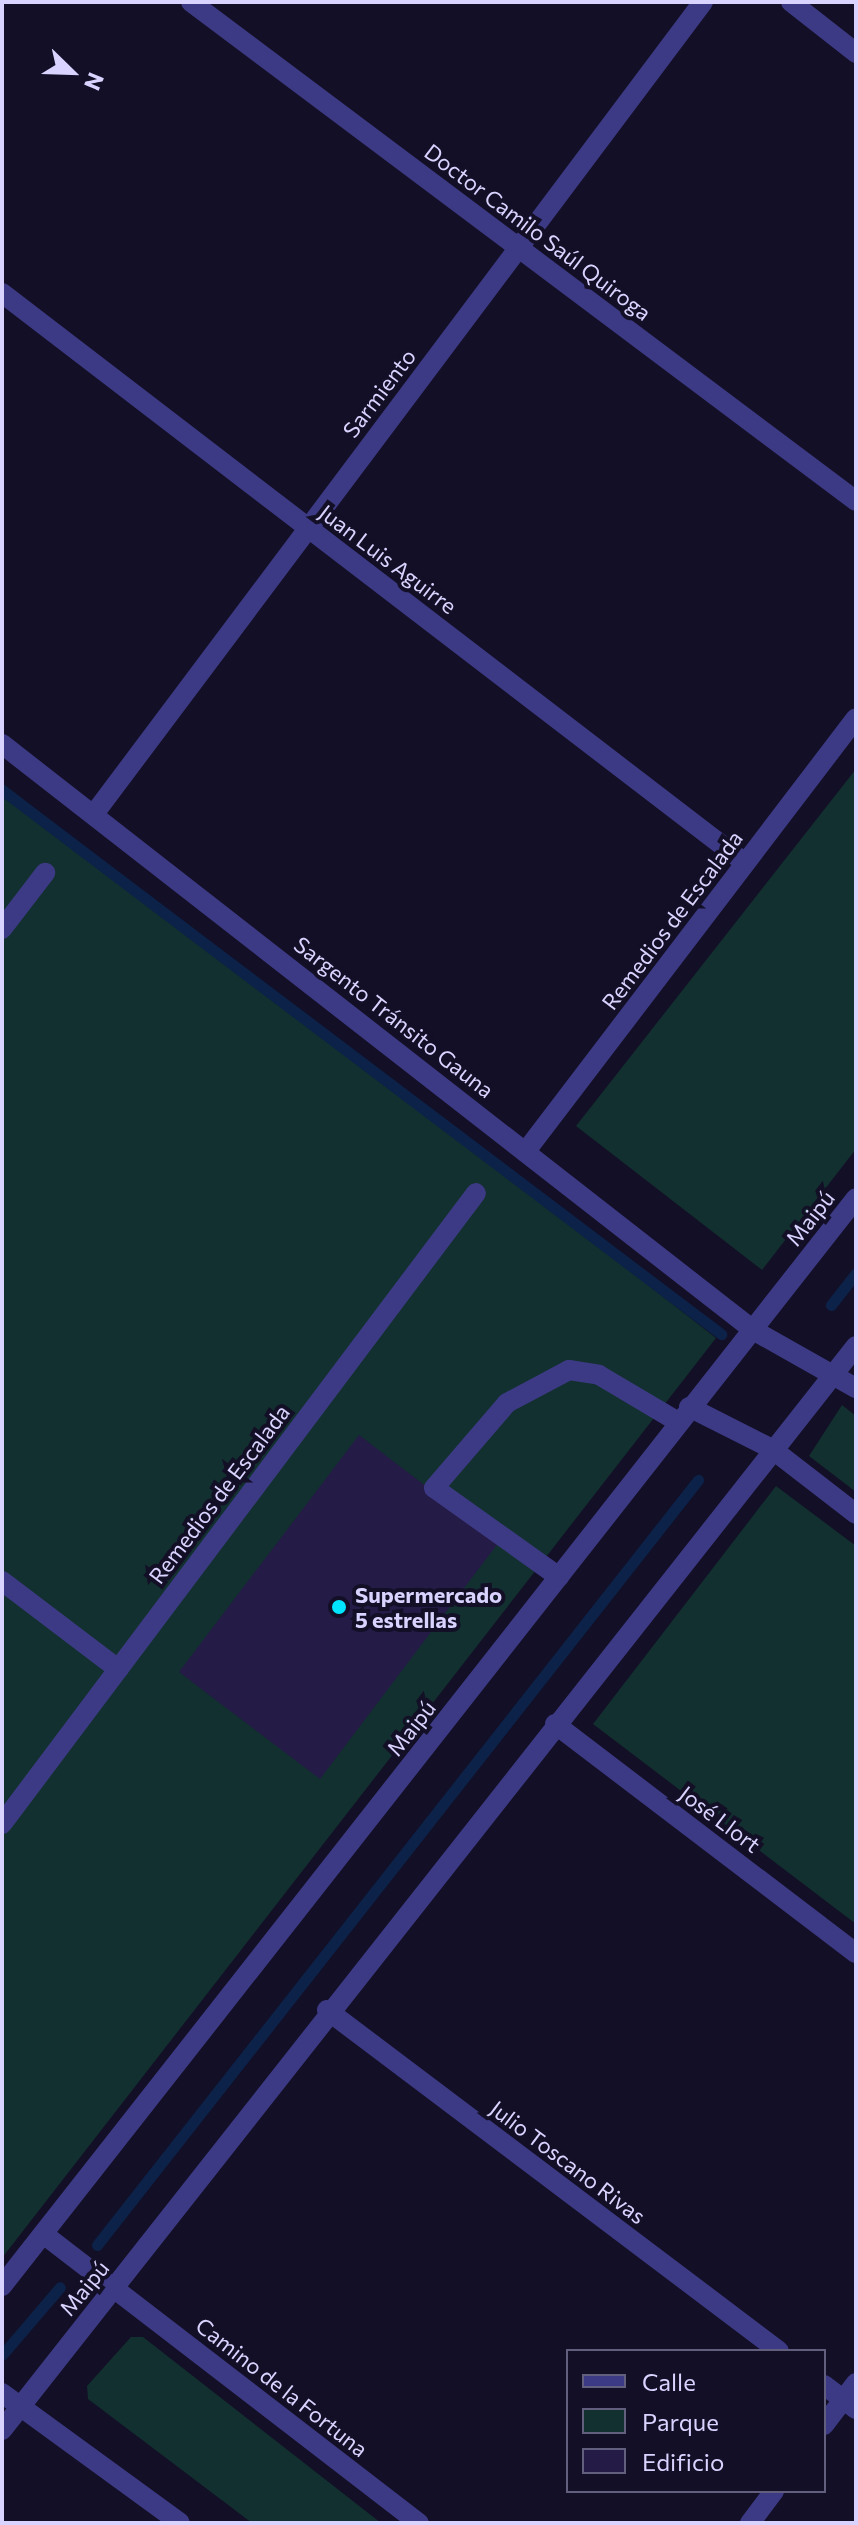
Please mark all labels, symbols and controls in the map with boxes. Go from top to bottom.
north arrow [32,32,112,112]
text: N [79,69,110,94]
street label: Doctor Camilo Saúl Quiroga [420,138,656,326]
street label: Sarmiento [337,343,421,443]
street label: Juan Luis Aguirre [314,499,462,619]
street label: Remedios de Escalada [596,825,748,1015]
street label: Sargento Tránsito Gauna [289,931,499,1103]
street label: Maipú [780,1185,840,1251]
street label: Remedios de Escalada [143,1399,295,1589]
place label: Supermercado 5 estrellas [355,1581,502,1632]
marker: Supermercado 5 estrellas [330,1598,348,1616]
street label: Maipú [381,1695,441,1761]
street label: José Llort [674,1780,766,1858]
street label: Julio Toscano Rivas [485,2095,651,2229]
street label: Maipú [54,2255,114,2321]
street label: Camino de la Fortuna [191,2312,373,2462]
legend [566,2349,826,2493]
text: Calle [642,2367,696,2396]
text: Parque [642,2407,719,2436]
text: Edificio [642,2447,724,2476]

